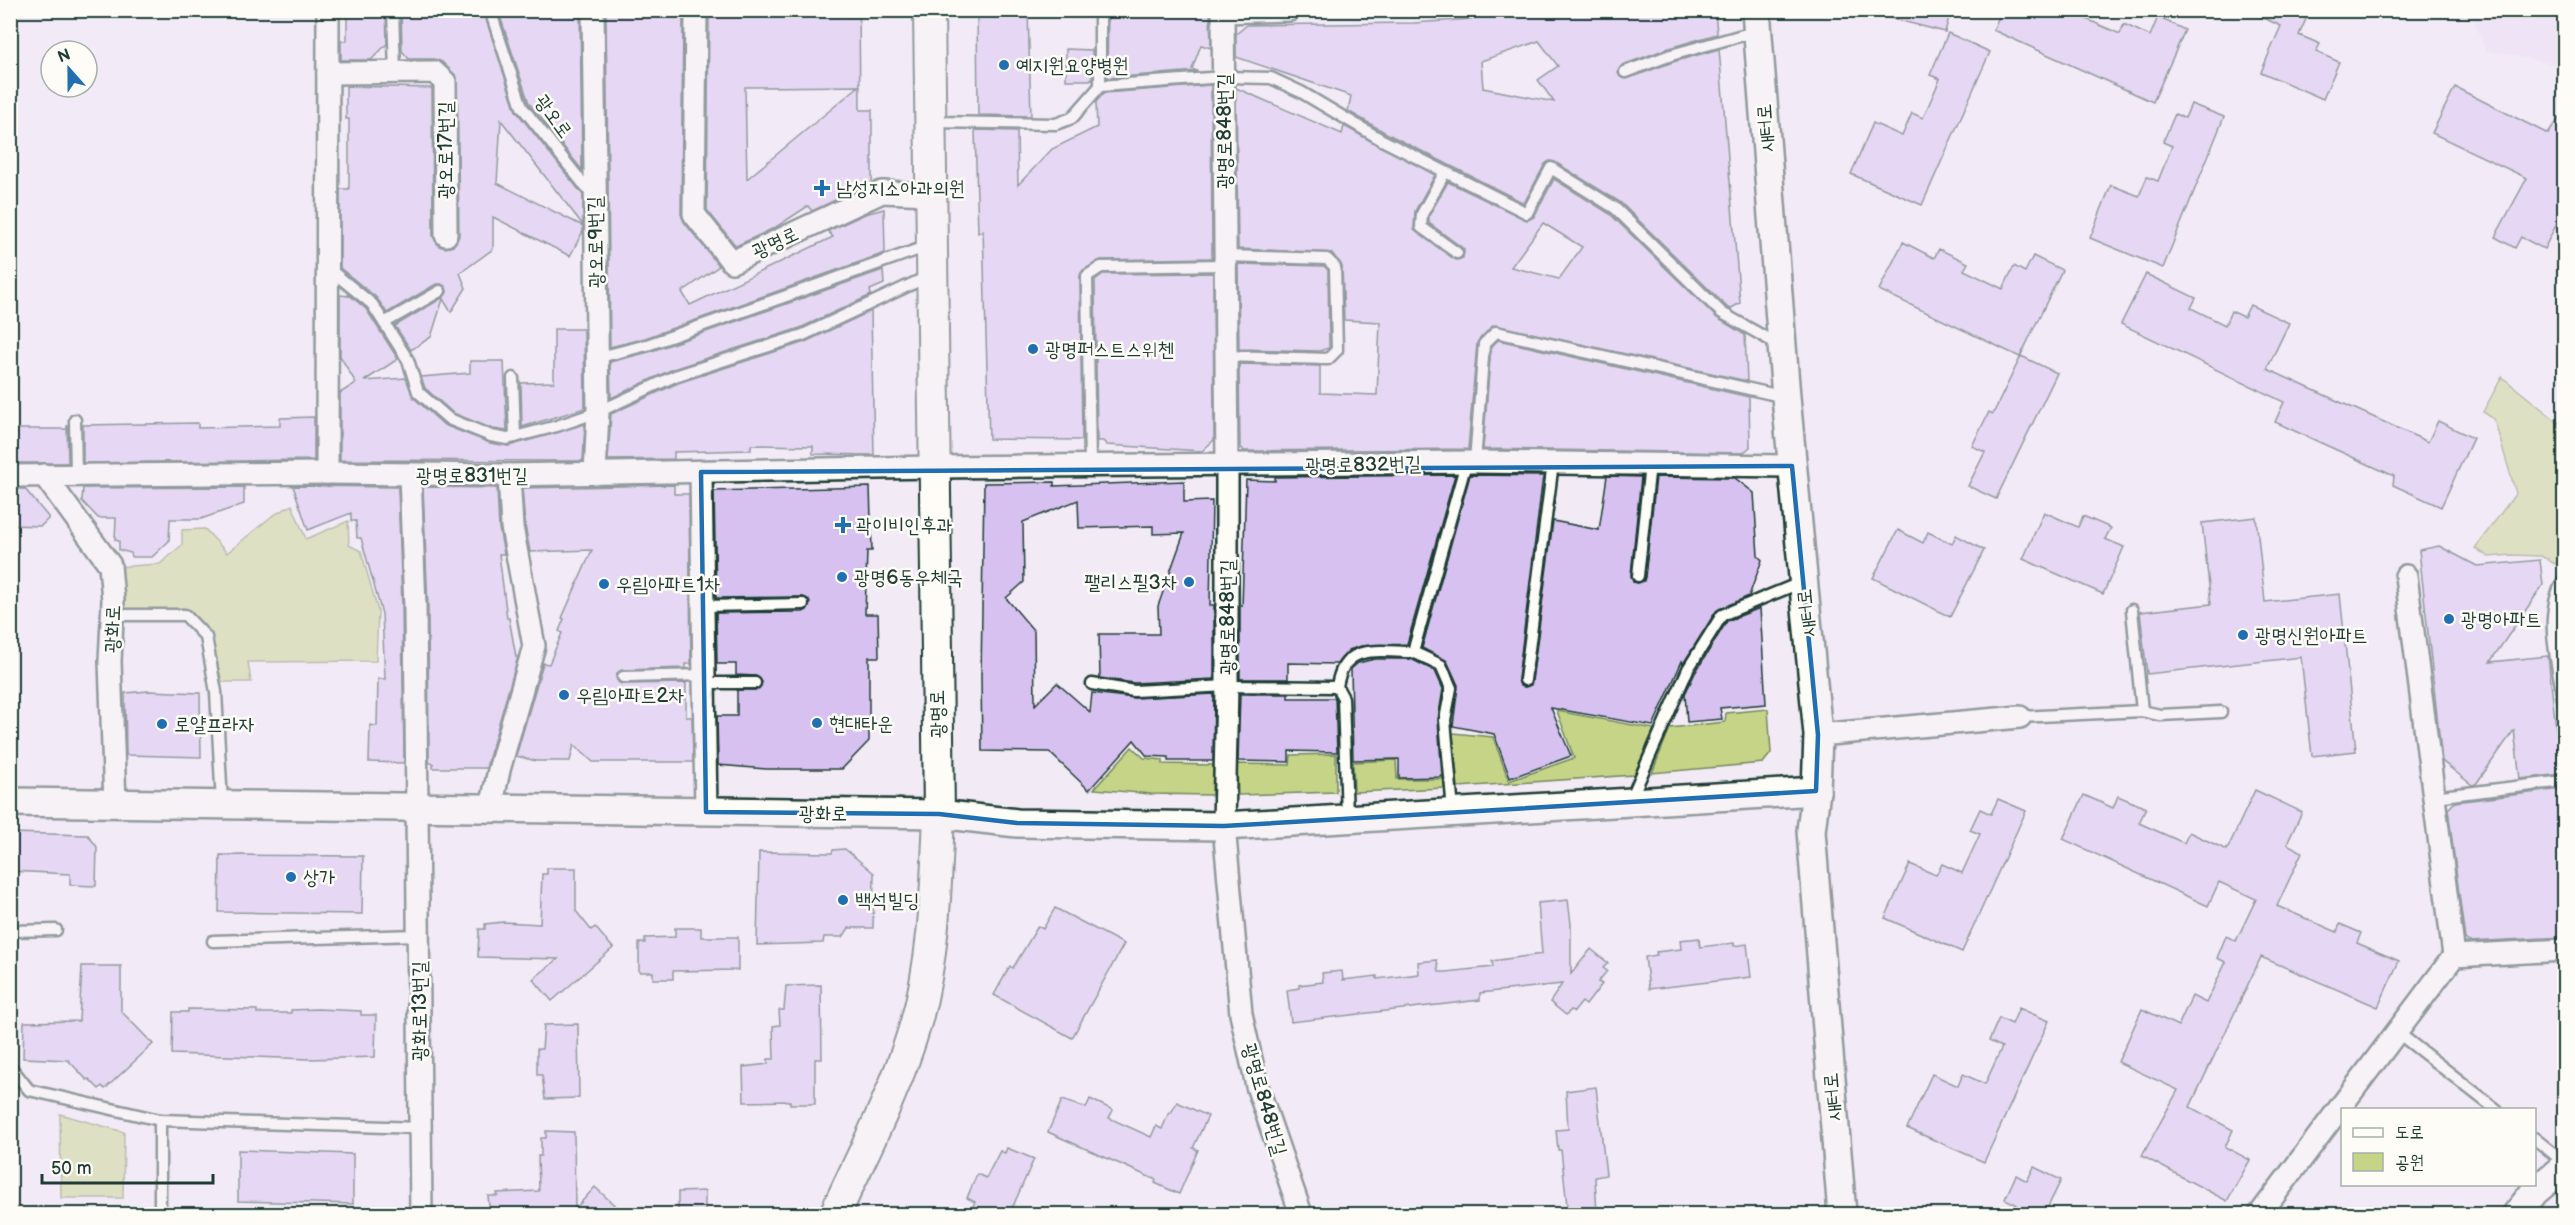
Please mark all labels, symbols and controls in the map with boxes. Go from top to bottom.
north arrow [39,39,99,99]
text: N [55,45,73,67]
place label: 예지원요양병원 [1016,54,1129,78]
marker: 예지원요양병원 [997,58,1011,72]
street label: 광명로848번길 [1213,73,1237,189]
street label: 광오로 [529,90,577,143]
street label: 광오로17번길 [434,101,458,199]
street label: 새터로 [1752,103,1780,153]
place label: 남성지소아과의원 [836,177,965,201]
marker: 남성지소아과의원 [813,179,831,197]
street label: 광오로9번길 [583,196,609,288]
street label: 광명로 [748,222,802,264]
place label: 광명퍼스트스위첸 [1045,338,1174,362]
marker: 광명퍼스트스위첸 [1026,342,1040,356]
street label: 광명로832번길 [1305,452,1421,478]
street label: 광명로831번길 [416,464,528,488]
place label: 곽이비인후과 [856,514,953,538]
marker: 곽이비인후과 [834,516,852,534]
street label: 광명로848번길 [1216,559,1240,675]
place label: 광명6동우체국 [854,566,963,590]
marker: 광명6동우체국 [835,570,849,584]
place label: 팰리스필3차 [1084,571,1177,595]
place label: 우림아파트1차 [616,573,720,597]
marker: 팰리스필3차 [1182,575,1196,589]
marker: 우림아파트1차 [597,577,611,591]
street label: 새터로 [1793,588,1821,638]
street label: 광화로 [100,604,126,654]
place label: 광명아파트 [2461,608,2541,632]
marker: 광명아파트 [2442,612,2456,626]
place label: 광명신원아파트 [2255,624,2368,648]
marker: 광명신원아파트 [2236,628,2250,642]
place label: 우림아파트2차 [576,684,684,708]
marker: 우림아파트2차 [557,688,571,702]
street label: 광명로 [926,690,950,738]
place label: 현대타운 [829,712,893,736]
place label: 로얄프라자 [174,713,254,737]
marker: 현대타운 [810,716,824,730]
marker: 로얄프라자 [155,717,169,731]
street label: 광화로 [799,802,847,826]
place label: 상가 [303,866,335,890]
marker: 상가 [284,870,298,884]
place label: 백석빌딩 [855,889,919,913]
marker: 백석빌딩 [836,893,850,907]
street label: 광화로13번길 [408,961,432,1061]
street label: 광명로848번길 [1237,1040,1292,1158]
street label: 새터로 [1819,1072,1847,1122]
legend [2341,1108,2536,1186]
text: 도로 [2395,1122,2424,1143]
scale bar [42,1147,213,1185]
text: 공원 [2395,1152,2424,1173]
text: 50 m [51,1158,92,1179]

